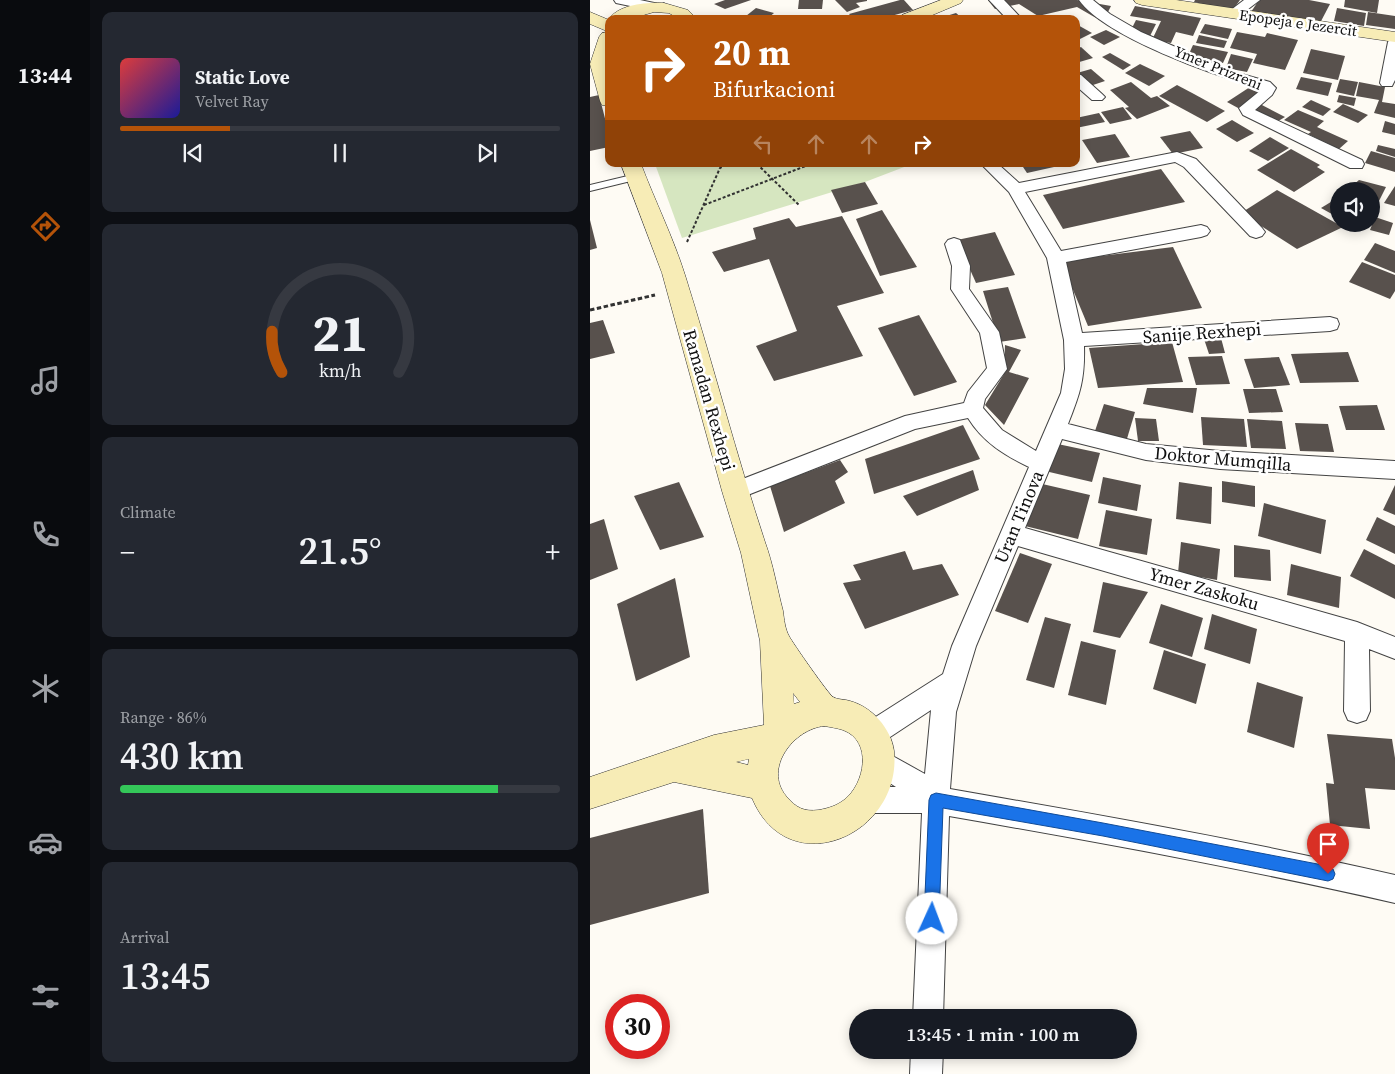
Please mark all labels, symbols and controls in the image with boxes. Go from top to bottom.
street label: Epopeja e Jezercit [1238,4,1358,41]
text: 20 m [713,29,790,77]
icon: right [630,35,695,100]
street label: Ymer Prizreni [1171,40,1265,95]
text: 13:44 [18,60,72,90]
text: Static Love [195,64,290,90]
text: Bifurkacioni [713,74,835,104]
text: Velvet Ray [195,90,269,112]
icon: left [749,130,777,158]
icon: ahead [802,130,830,158]
icon: ahead [855,130,883,158]
icon: right [908,130,936,158]
icon: previous [179,139,207,167]
icon: pause [326,139,354,167]
icon: next [473,139,501,167]
map controls [1330,182,1380,232]
button: sound [1330,182,1380,232]
icon: directions [28,209,63,244]
text: 21 [312,297,368,368]
street label: Sanije Rexhepi [1142,316,1262,349]
street label: Ramadan Rexhepi [677,326,742,474]
text: km/h [319,358,362,383]
icon: music [28,363,63,398]
street label: Doktor Mumqilla [1153,440,1293,477]
street label: Uran Tinova [988,466,1050,567]
text: Climate [120,501,176,523]
icon: phone [28,517,63,552]
text: 21.5° [298,525,382,577]
text: − [120,533,135,571]
text: + [545,533,560,571]
street label: Ymer Zaskoku [1146,561,1262,616]
icon: climate [28,671,63,706]
text: Range · 86% [120,706,207,728]
text: 430 km [120,730,244,782]
pin [1307,823,1349,874]
icon: car [28,825,63,860]
icon: arrive [1314,830,1342,858]
position arrow [905,892,957,944]
text: Arrival [120,926,169,948]
text: 13:45 [120,950,210,1002]
icon: filters [28,979,63,1014]
speed limit sign: 30 [605,994,670,1059]
text: 13:45 · 1 min · 100 m [906,1021,1080,1047]

